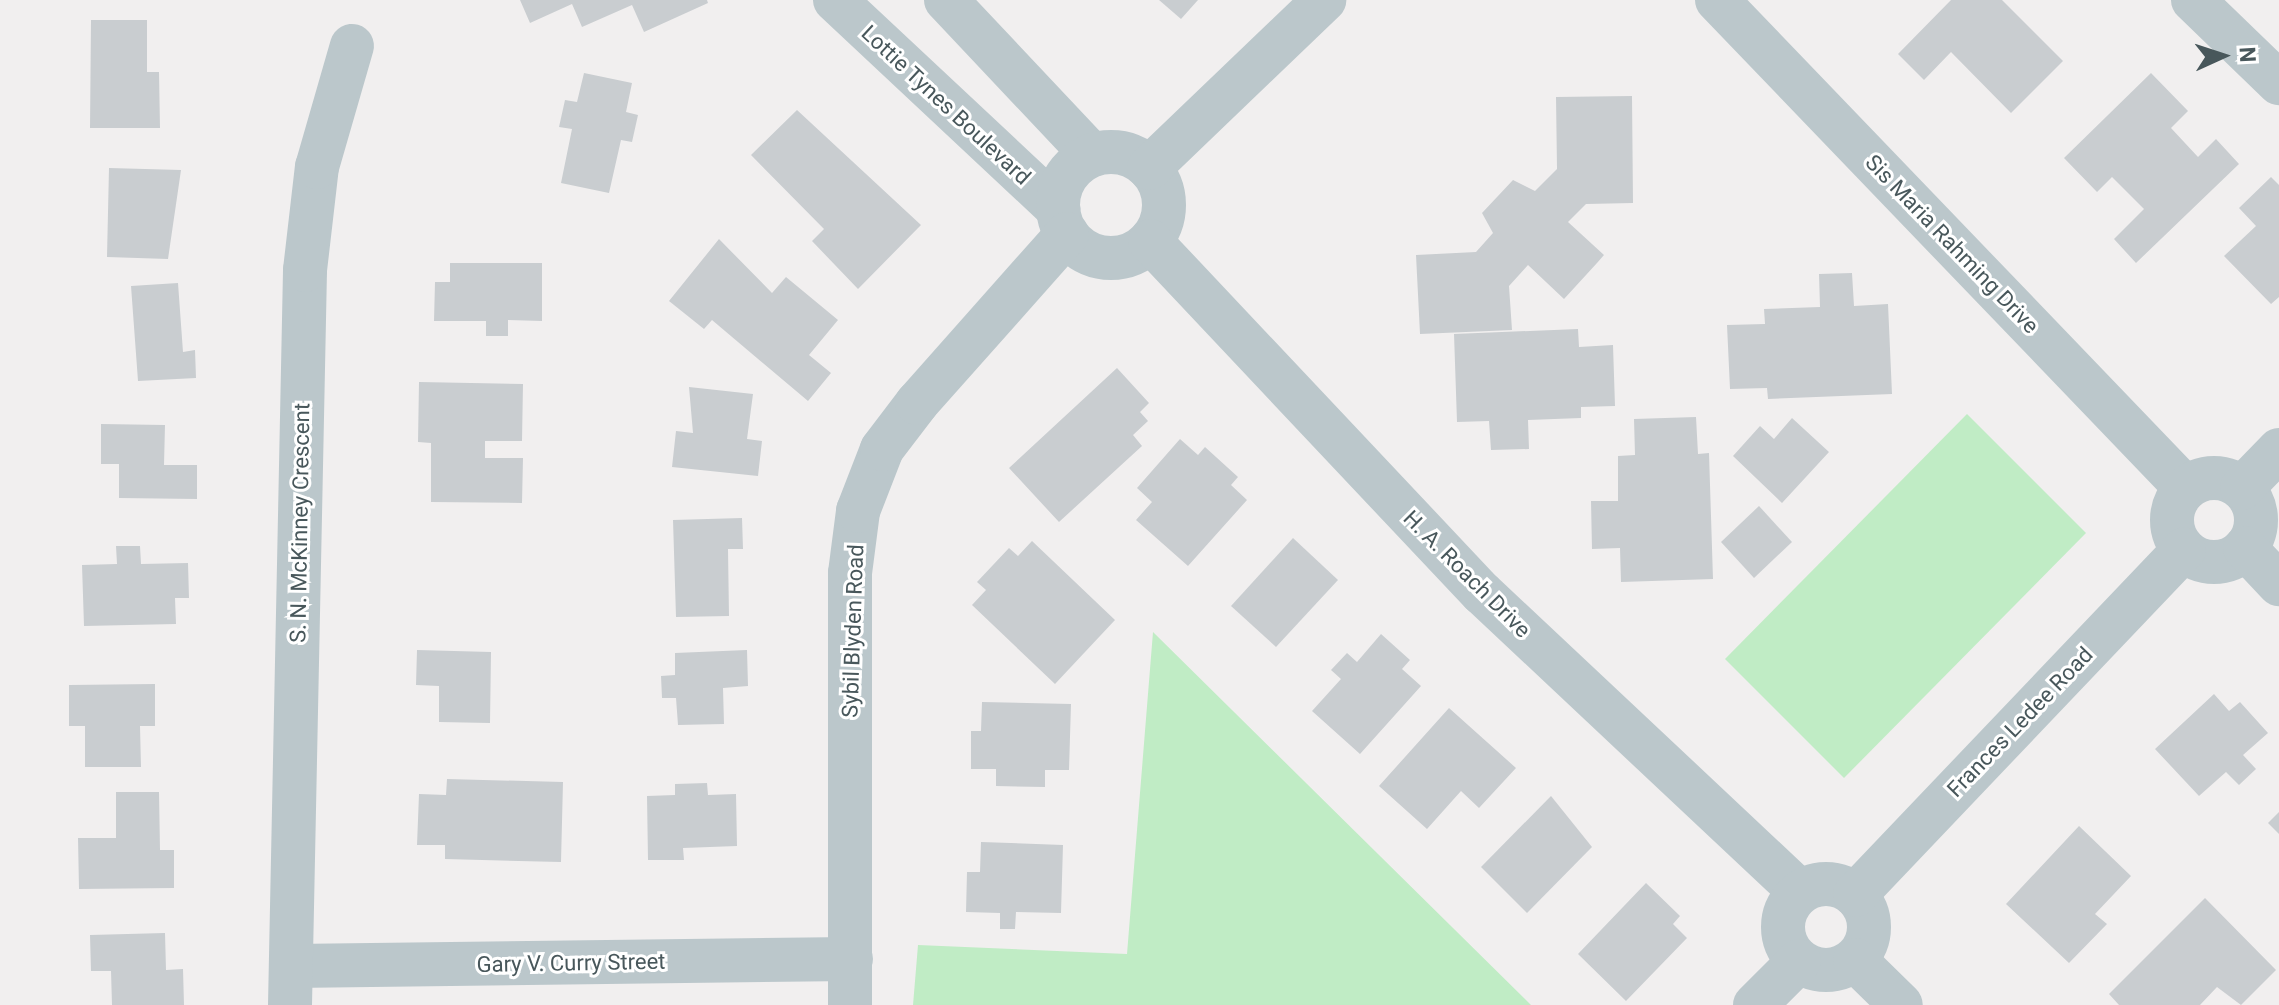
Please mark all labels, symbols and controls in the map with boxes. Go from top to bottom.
north arrow [2183,16,2263,96]
street label: Lottie Tynes Boulevard [856,20,1036,190]
text: N [2235,46,2260,63]
street label: Sis Maria Rahming Drive [1860,149,2044,339]
street label: S. N. McKinney Crescent [285,403,315,643]
street label: H. A. Roach Drive [1398,505,1536,643]
street label: Sybil Blyden Road [837,544,869,718]
street label: Frances Ledee Road [1942,642,2098,802]
street label: Gary V. Curry Street [476,948,666,978]

